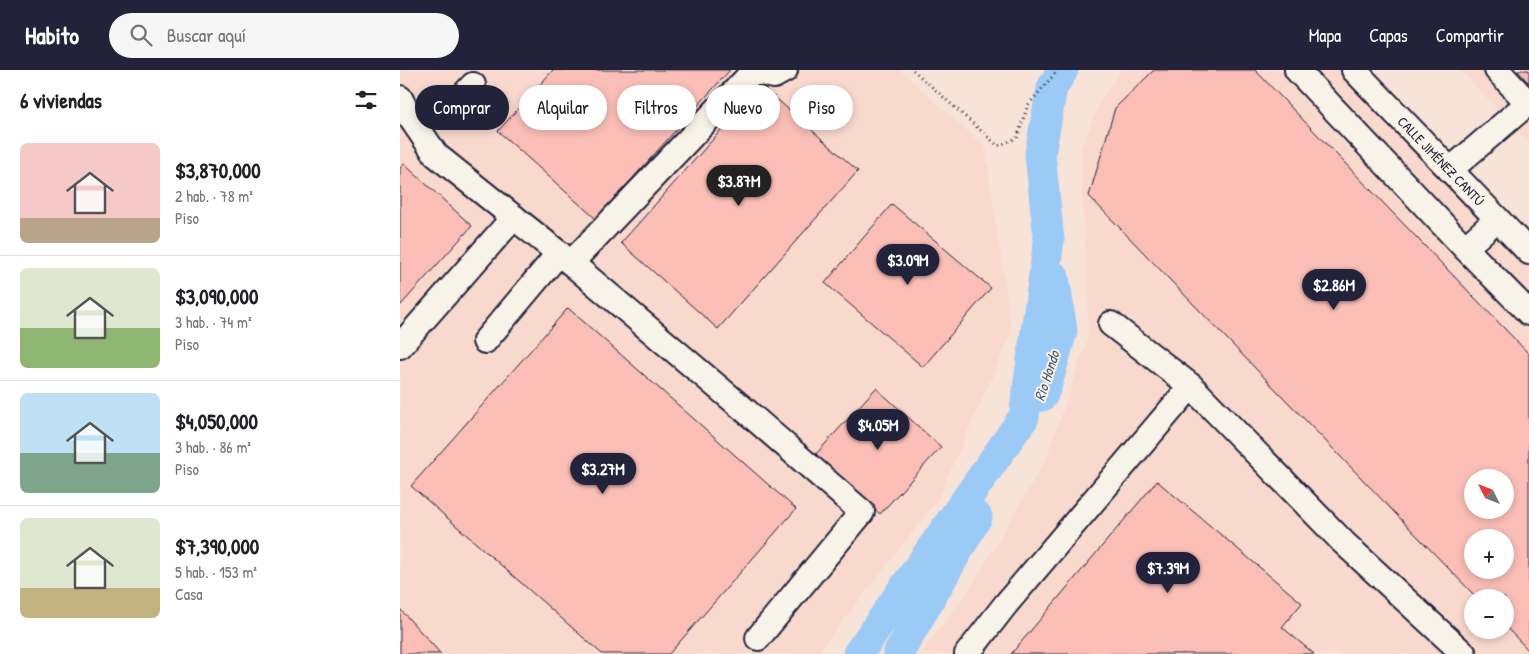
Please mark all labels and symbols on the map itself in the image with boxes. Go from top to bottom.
street label: CALLE JIMÉNEZ CANTÚ [1394,112,1489,210]
pin: $3.87M [698,164,780,207]
pin: $3.09M [867,244,949,286]
pin: $2.86M [1293,268,1375,311]
water label: Rio Hondo [1029,347,1065,404]
pin: $4.05M [837,408,919,451]
pin: $3.27M [562,452,644,495]
north arrow [1464,469,1514,519]
pin: $7.39M [1127,552,1209,594]

